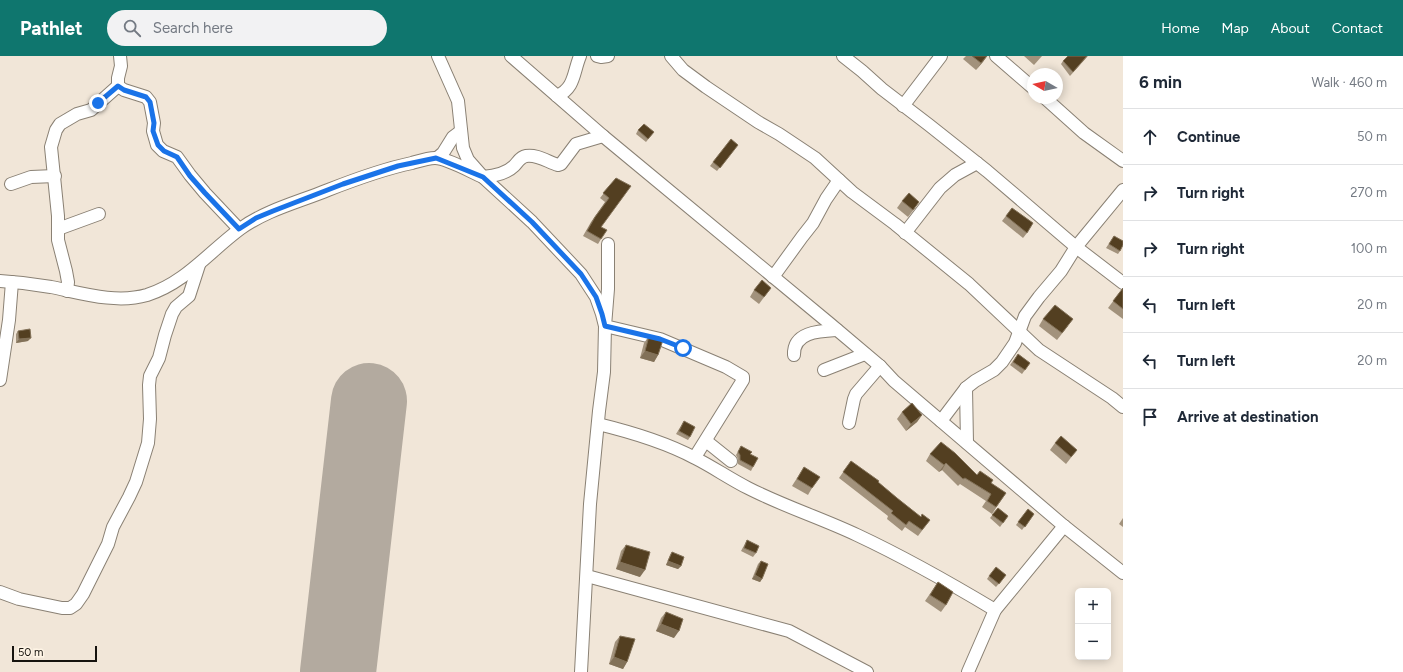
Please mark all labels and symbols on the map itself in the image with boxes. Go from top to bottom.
north arrow [1027,68,1063,104]
route end [89,94,107,112]
route start [674,339,692,357]
scale bar [12,644,97,663]

